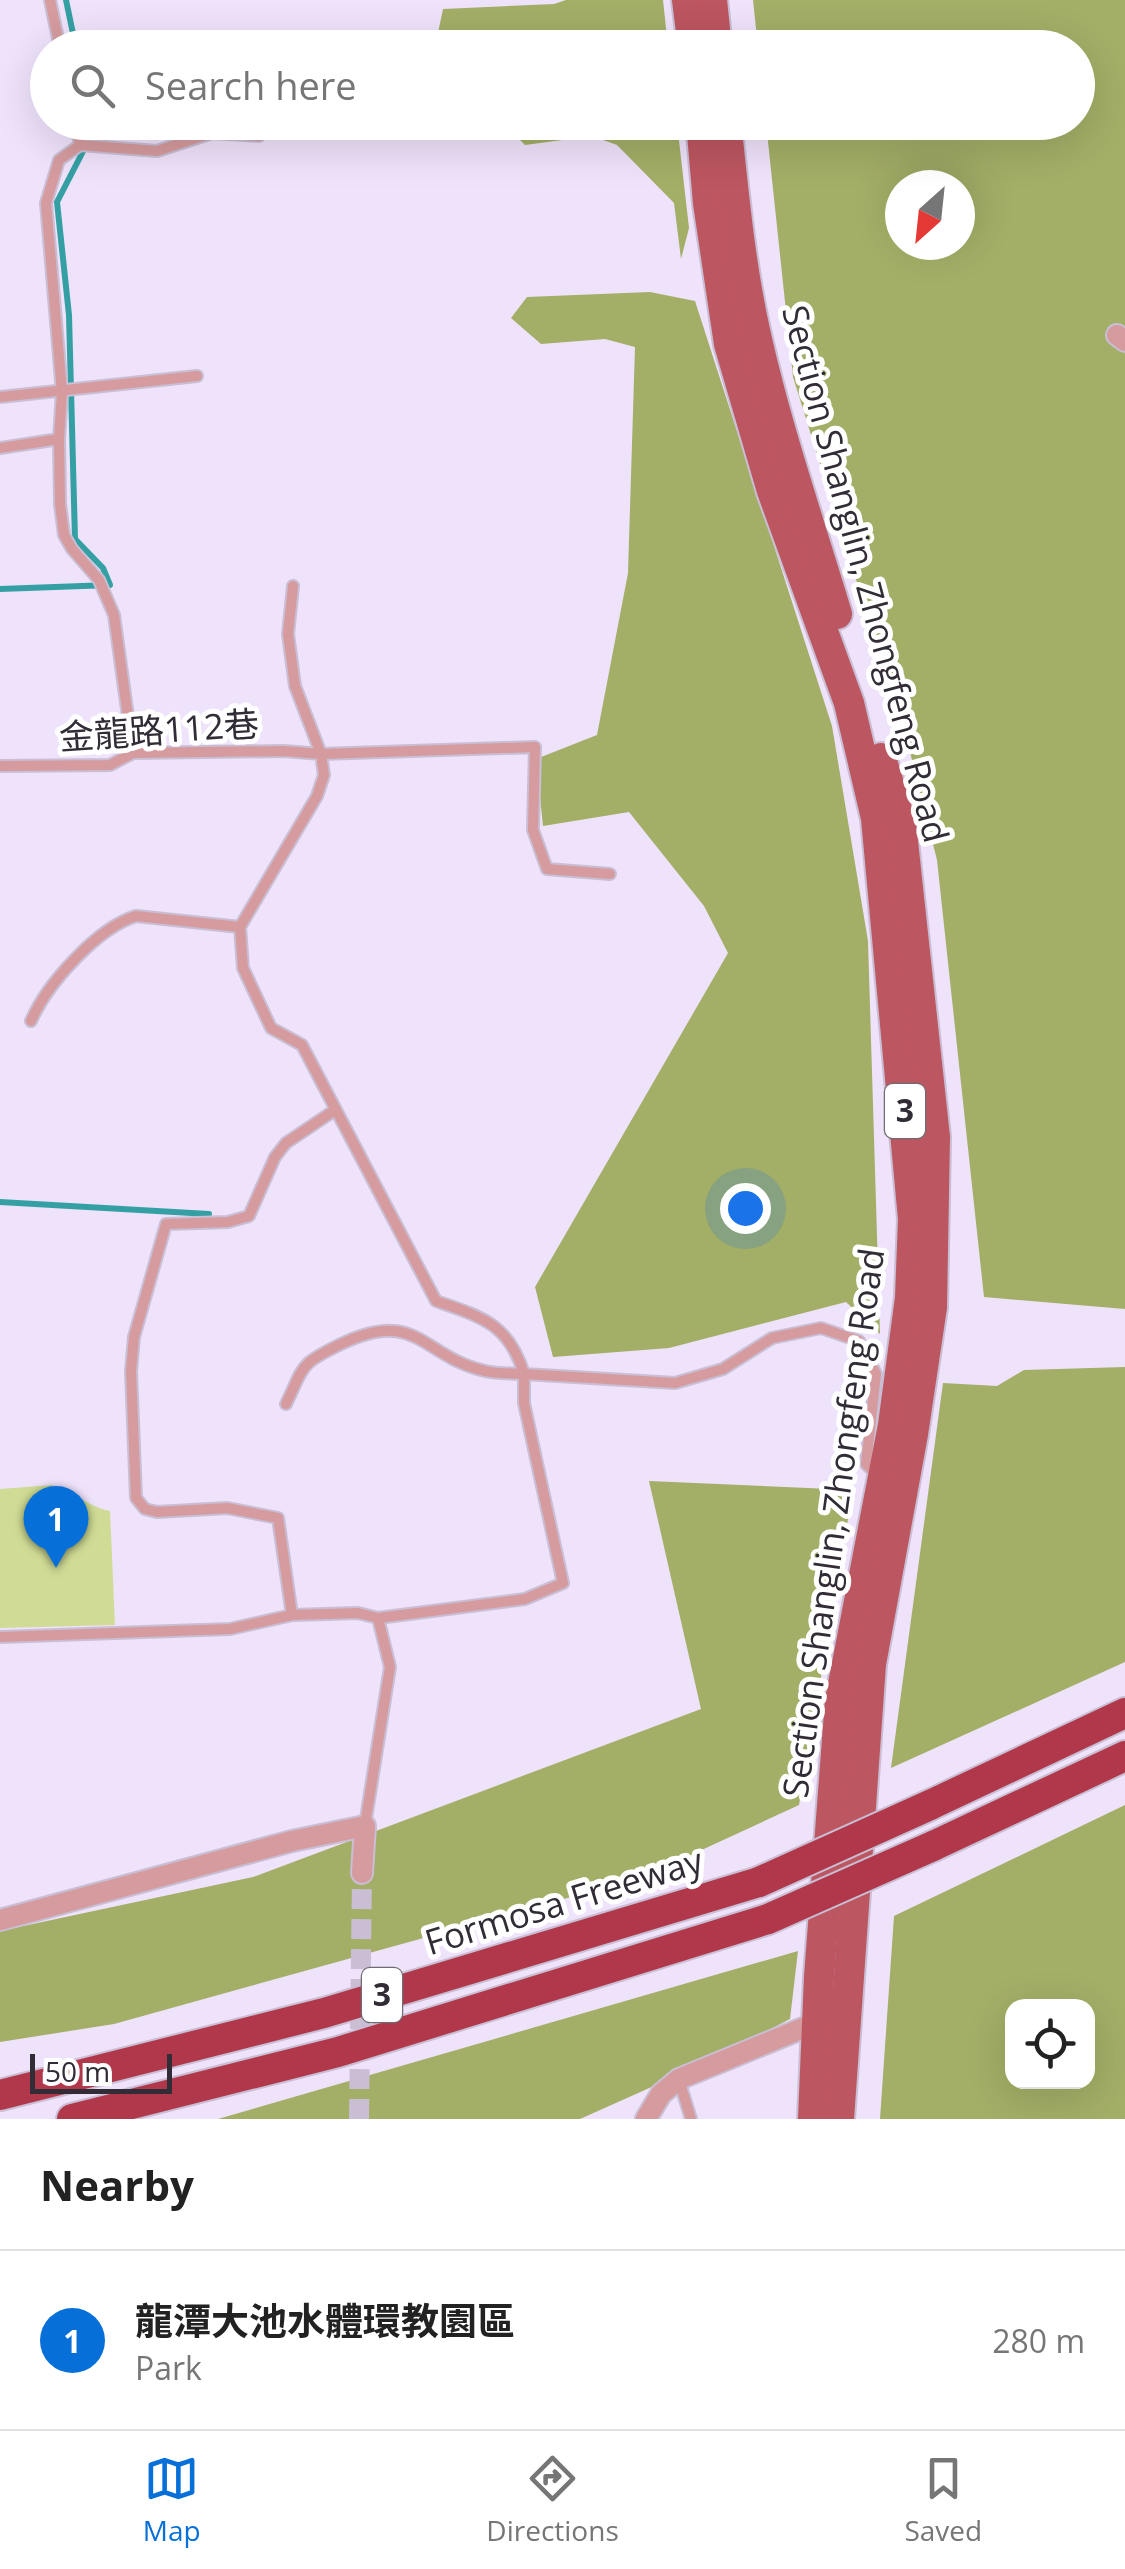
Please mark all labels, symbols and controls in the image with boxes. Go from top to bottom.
search box [30,30,1095,140]
icon: search [65,58,120,113]
text: Search here [145,59,357,111]
north arrow [885,170,975,260]
street label: Section Shanglin, Zhongfeng Road [772,300,961,847]
street label: 金龍路112巷 [57,699,260,760]
road number: 3 [885,1084,925,1138]
your location [720,1183,771,1234]
street label: Section Shanglin, Zhongfeng Road [771,1245,894,1800]
pin: 1 [23,1486,88,1568]
street label: Formosa Freeway [419,1836,709,1965]
road number: 3 [362,1968,402,2022]
map controls [1005,1999,1095,2089]
button: locate [1005,1999,1095,2089]
scale bar [30,2049,172,2094]
text: 50 m [45,2052,110,2090]
text: Nearby [40,2156,194,2213]
text: 龍潭大池水體環教園區 [135,2294,515,2346]
text: 1 [63,2319,82,2362]
text: 280 m [992,2319,1085,2362]
text: Park [135,2346,202,2389]
tab: Map [143,2451,201,2549]
tab: Directions [486,2451,619,2549]
tab: Saved [904,2451,982,2549]

